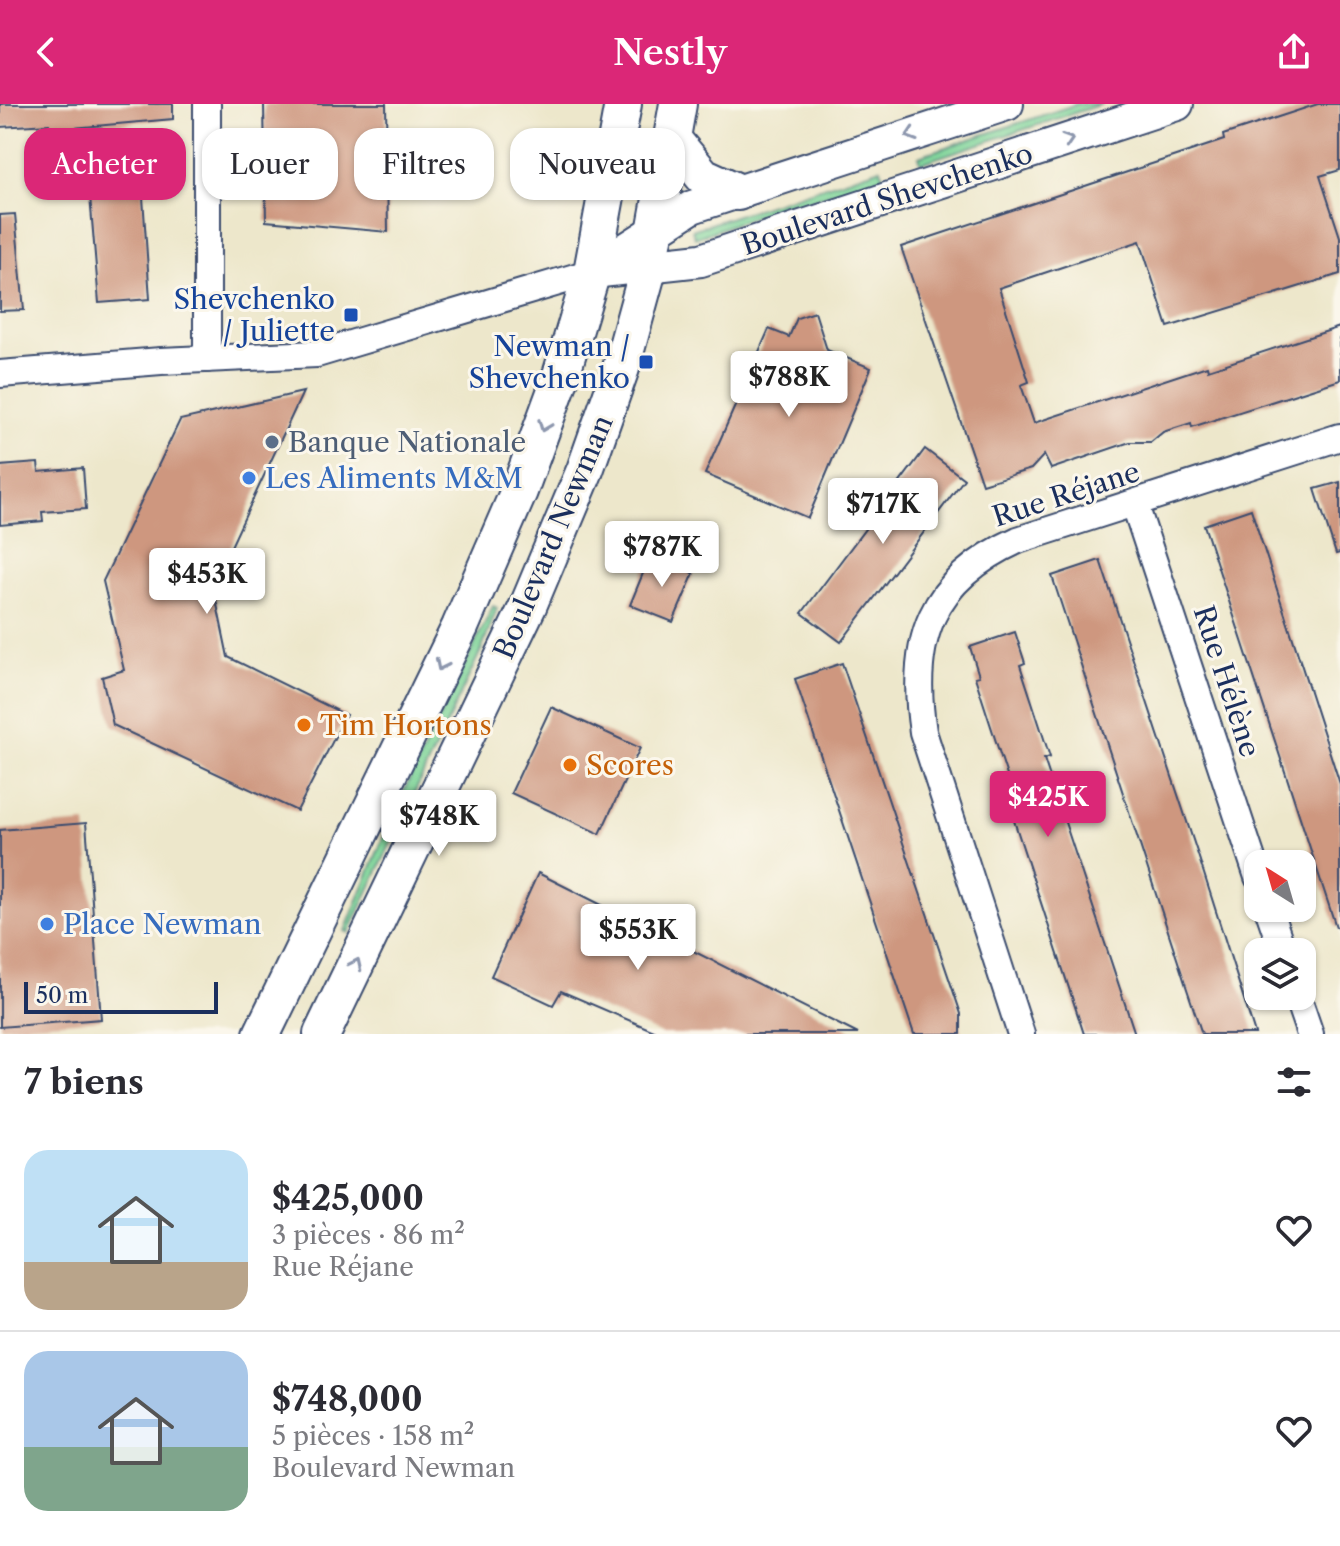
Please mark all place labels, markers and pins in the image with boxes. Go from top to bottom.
place label: Shevchenko / Juliette [173,282,335,348]
marker: Shevchenko / Juliette [342,306,360,324]
place label: Newman / Shevchenko [468,329,630,395]
pin: $788K [733,351,845,419]
marker: Newman / Shevchenko [637,353,655,371]
place label: Banque Nationale [288,425,526,459]
marker: Banque Nationale [263,433,281,451]
place label: Les Aliments M&M [265,461,523,495]
marker: Les Aliments M&M [240,469,258,487]
pin: $717K [827,478,939,546]
pin: $787K [606,521,718,589]
pin: $453K [151,548,263,616]
place label: Tim Hortons [320,708,492,742]
marker: Tim Hortons [295,716,313,734]
place label: Scores [586,748,674,782]
marker: Scores [561,756,579,774]
pin: $425K [992,771,1104,839]
pin: $748K [383,790,495,858]
pin: $553K [582,904,694,972]
place label: Place Newman [63,907,262,941]
marker: Place Newman [38,915,56,933]

